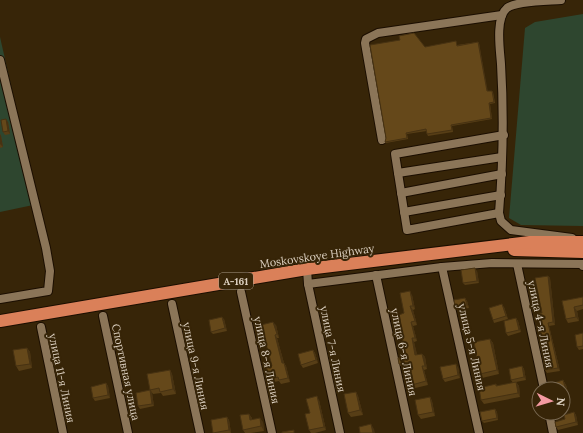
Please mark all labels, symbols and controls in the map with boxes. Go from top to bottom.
street label: Moskovskoye Highway [259,241,375,271]
road number: А-161 [219,273,253,289]
street label: улица 4-я Линия [525,279,557,369]
street label: улица 5-я Линия [455,302,489,392]
street label: улица 7-я Линия [317,305,349,393]
street label: улица 6-я Линия [388,307,420,397]
street label: улица 8-я Линия [251,315,283,405]
street label: улица 9-я Линия [180,321,212,411]
street label: Спортивная улица [109,322,143,422]
street label: улица 11-я Линия [46,332,78,424]
north arrow [531,381,571,421]
text: N [554,397,568,407]

